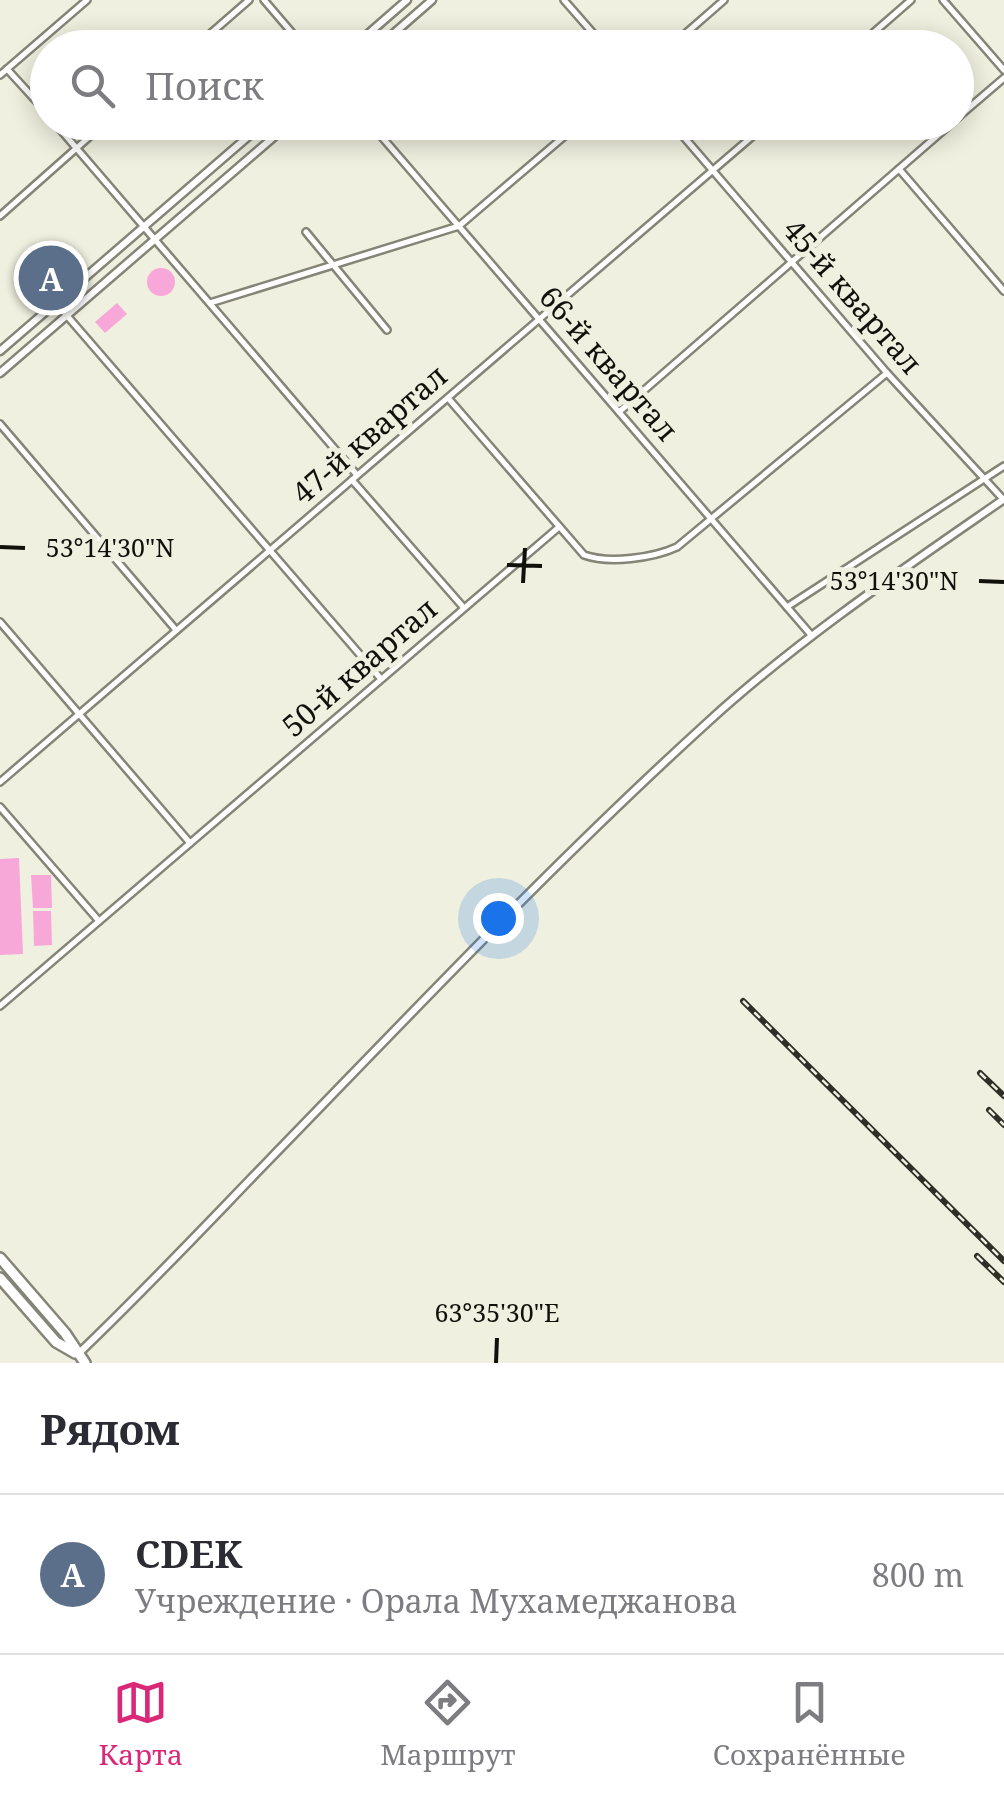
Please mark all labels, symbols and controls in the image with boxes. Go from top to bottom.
search box [30,30,974,140]
icon: search [65,58,120,113]
text: Поиск [145,59,264,111]
street label: 45-й квартал [774,210,932,382]
pin: A [18,240,84,316]
street label: 66-й квартал [530,277,688,449]
street label: 47-й квартал [283,355,455,513]
text: 53°14'30"N [46,530,174,564]
text: 53°14'30"N [830,563,958,597]
street label: 50-й квартал [273,588,445,746]
your location [473,893,524,944]
text: 63°35'30"E [434,1295,560,1329]
text: Рядом [40,1400,180,1457]
text: CDEK [135,1527,242,1579]
text: A [60,1553,85,1596]
text: 800 m [872,1553,964,1596]
text: Учреждение · Орала Мухамеджанова [135,1579,738,1622]
tab: Карта [99,1675,183,1773]
tab: Маршрут [380,1675,516,1773]
tab: Сохранённые [713,1675,905,1773]

